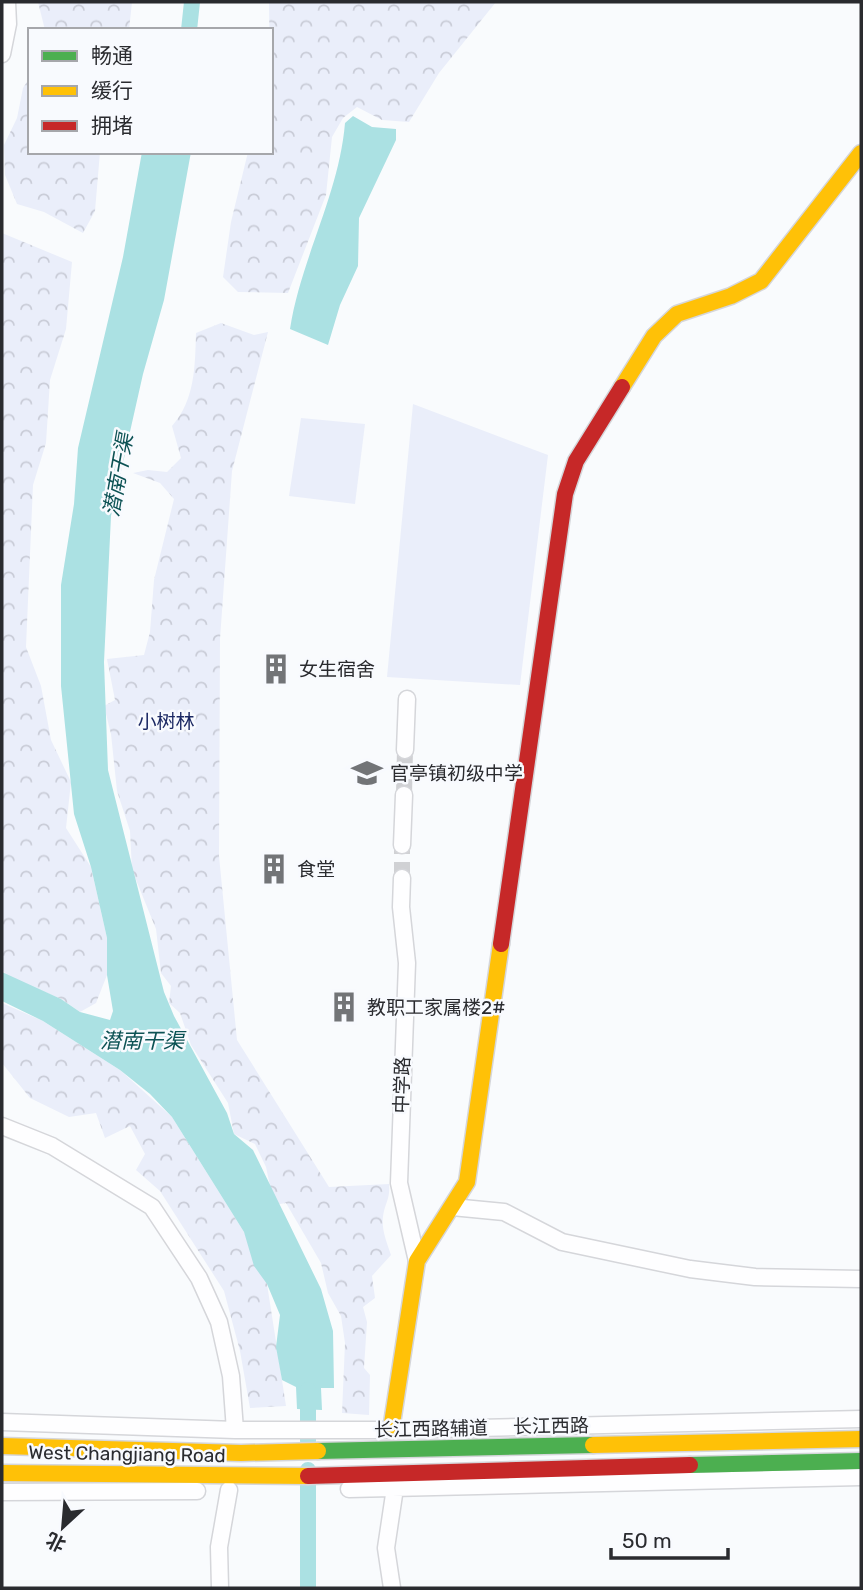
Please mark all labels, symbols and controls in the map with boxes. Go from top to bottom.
legend [28,28,273,154]
text: 畅通 [91,43,133,68]
text: 缓行 [91,78,133,103]
text: 拥堵 [91,113,133,138]
water label: 潜南干渠 [98,429,138,519]
building icon: 女生宿舍 [259,652,293,686]
place label: 女生宿舍 [299,658,375,681]
park label: 小树林 [137,710,195,733]
school or university icon: 官亭镇初级中学 [350,756,384,790]
place label: 官亭镇初级中学 [390,762,523,785]
building icon: 食堂 [257,852,291,886]
place label: 食堂 [297,858,335,881]
building icon: 教职工家属楼2# [327,990,361,1024]
place label: 教职工家属楼2# [367,996,505,1019]
water label: 潜南干渠 [100,1028,187,1053]
street label: 中学路 [390,1056,414,1114]
street label: 长江西路 [513,1414,589,1438]
street label: 长江西路辅道 [374,1417,488,1441]
street label: West Changjiang Road [28,1441,226,1467]
north arrow [28,1492,98,1562]
scale bar [611,1516,728,1560]
text: 北 [42,1527,69,1556]
text: 50 m [622,1528,672,1553]

